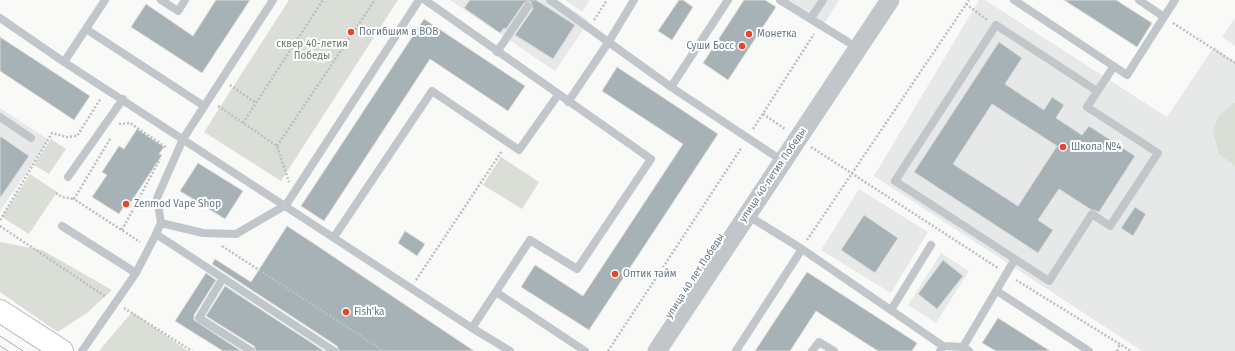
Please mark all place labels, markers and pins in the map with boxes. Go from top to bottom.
place label: Погибшим в ВОВ [359,26,438,38]
marker: Погибшим в ВОВ [346,27,356,37]
place label: Монетка [757,28,797,40]
marker: Монетка [744,29,754,39]
place label: Суши Босс [686,40,734,52]
marker: Суши Босс [737,41,747,51]
place label: Школа №4 [1071,141,1121,153]
marker: Школа №4 [1058,142,1068,152]
place label: Zenmod Vape Shop [134,198,221,210]
marker: Zenmod Vape Shop [121,199,131,209]
place label: Оптик тайм [623,268,676,280]
marker: Оптик тайм [610,269,620,279]
place label: Fish'ka [354,306,384,318]
marker: Fish'ka [341,307,351,317]

